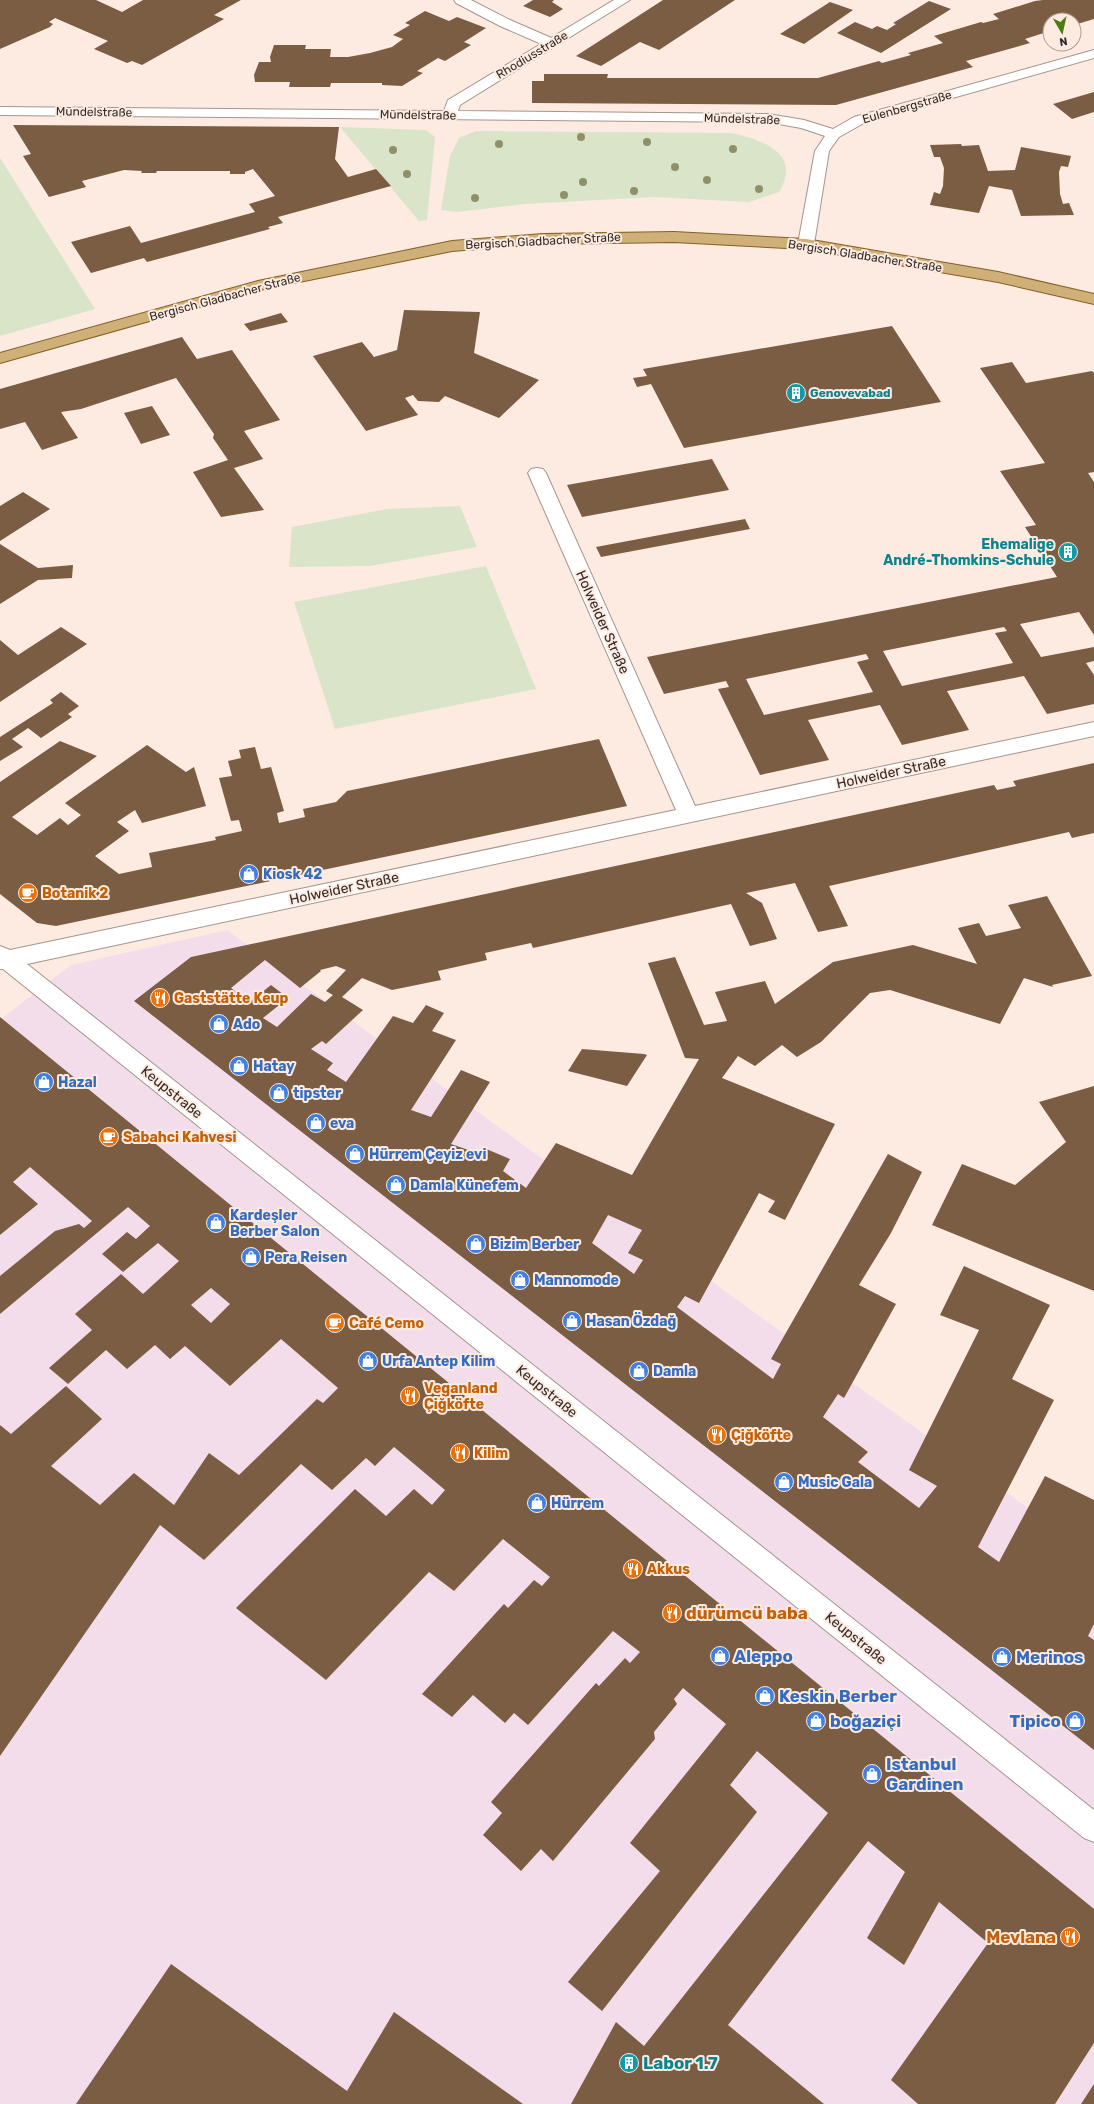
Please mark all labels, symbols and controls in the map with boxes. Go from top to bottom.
north arrow [1042,12,1082,52]
street label: Rhodiusstraße [494,28,571,82]
text: N [1058,34,1068,48]
street label: Eulenbergstraße [861,87,954,126]
street label: Mündelstraße [56,104,133,120]
street label: Mündelstraße [380,107,457,123]
street label: Mündelstraße [704,111,781,127]
street label: Bergisch Gladbacher Straße [465,230,621,252]
street label: Bergisch Gladbacher Straße [787,237,943,275]
street label: Bergisch Gladbacher Straße [148,270,302,324]
building icon: Genovevabad [785,382,807,404]
place label: Genovevabad [810,386,891,400]
place label: Ehemalige André-Thomkins-Schule [883,536,1054,569]
building icon: Ehemalige André-Thomkins-Schule [1057,541,1079,563]
street label: Holweider Straße [572,568,633,677]
street label: Holweider Straße [835,753,948,792]
shop icon: Kiosk 42 [238,863,260,885]
place label: Kiosk 42 [263,866,322,883]
street label: Holweider Straße [288,869,401,908]
cafe icon: Botanik 2 [17,882,39,904]
place label: Botanik 2 [42,885,108,902]
restaurant icon: Gaststätte Keup [149,987,171,1009]
place label: Gaststätte Keup [174,990,289,1007]
shop icon: Ado [208,1013,230,1035]
place label: Ado [233,1016,260,1033]
shop icon: Hatay [228,1055,250,1077]
place label: Hatay [253,1058,295,1075]
street label: Keupstraße [137,1062,206,1122]
shop icon: Hazal [33,1071,55,1093]
place label: Hazal [58,1074,97,1091]
shop icon: tipster [268,1082,290,1104]
place label: tipster [293,1085,342,1102]
shop icon: eva [305,1112,327,1134]
place label: eva [330,1115,354,1132]
cafe icon: Sabahci Kahvesi [98,1126,120,1148]
place label: Sabahci Kahvesi [123,1129,236,1146]
shop icon: Hürrem Çeyiz evi [344,1143,366,1165]
place label: Hürrem Çeyiz evi [369,1146,486,1163]
shop icon: Damla Künefem [385,1174,407,1196]
place label: Damla Künefem [410,1177,519,1194]
place label: Kardeşler Berber Salon [230,1207,320,1240]
shop icon: Kardeşler Berber Salon [205,1212,227,1234]
shop icon: Bizim Berber [465,1233,487,1255]
place label: Bizim Berber [490,1236,580,1253]
shop icon: Pera Reisen [240,1246,262,1268]
place label: Pera Reisen [265,1249,347,1266]
shop icon: Mannomode [509,1269,531,1291]
place label: Mannomode [534,1272,619,1289]
shop icon: Hasan Özdağ [561,1310,583,1332]
cafe icon: Café Cemo [324,1312,346,1334]
place label: Hasan Özdağ [586,1312,676,1330]
place label: Café Cemo [349,1315,424,1332]
shop icon: Urfa Antep Kilim [357,1350,379,1372]
place label: Urfa Antep Kilim [382,1353,495,1370]
shop icon: Damla [628,1360,650,1382]
street label: Keupstraße [512,1361,581,1421]
place label: Damla [653,1363,696,1380]
place label: Veganland Çiğköfte [424,1380,498,1413]
restaurant icon: Veganland Çiğköfte [399,1385,421,1407]
restaurant icon: Çiğköfte [706,1424,728,1446]
place label: Çiğköfte [731,1427,791,1444]
restaurant icon: Kilim [449,1442,471,1464]
place label: Kilim [474,1445,508,1462]
shop icon: Music Gala [773,1471,795,1493]
place label: Music Gala [798,1474,872,1491]
shop icon: Hürrem [526,1492,548,1514]
place label: Hürrem [551,1495,604,1512]
restaurant icon: Akkus [622,1558,644,1580]
place label: Akkus [647,1561,690,1578]
restaurant icon: dürümcü baba [661,1602,683,1624]
place label: dürümcü baba [686,1603,808,1623]
street label: Keupstraße [821,1608,890,1668]
shop icon: Aleppo [709,1645,731,1667]
place label: Aleppo [734,1646,793,1666]
shop icon: Merinos [991,1646,1013,1668]
place label: Merinos [1016,1647,1083,1667]
shop icon: Keskin Berber [754,1685,776,1707]
place label: Keskin Berber [779,1686,897,1706]
shop icon: boğaziçi [805,1710,827,1732]
shop icon: Tipico [1064,1710,1086,1732]
place label: boğaziçi [830,1711,901,1731]
place label: Tipico [1010,1711,1061,1731]
place label: Istanbul Gardinen [886,1754,964,1794]
shop icon: Istanbul Gardinen [861,1763,883,1785]
restaurant icon: Mevlana [1059,1926,1081,1948]
place label: Mevlana [986,1927,1056,1947]
building icon: Labor 1.7 [618,2052,640,2074]
place label: Labor 1.7 [643,2053,718,2073]

